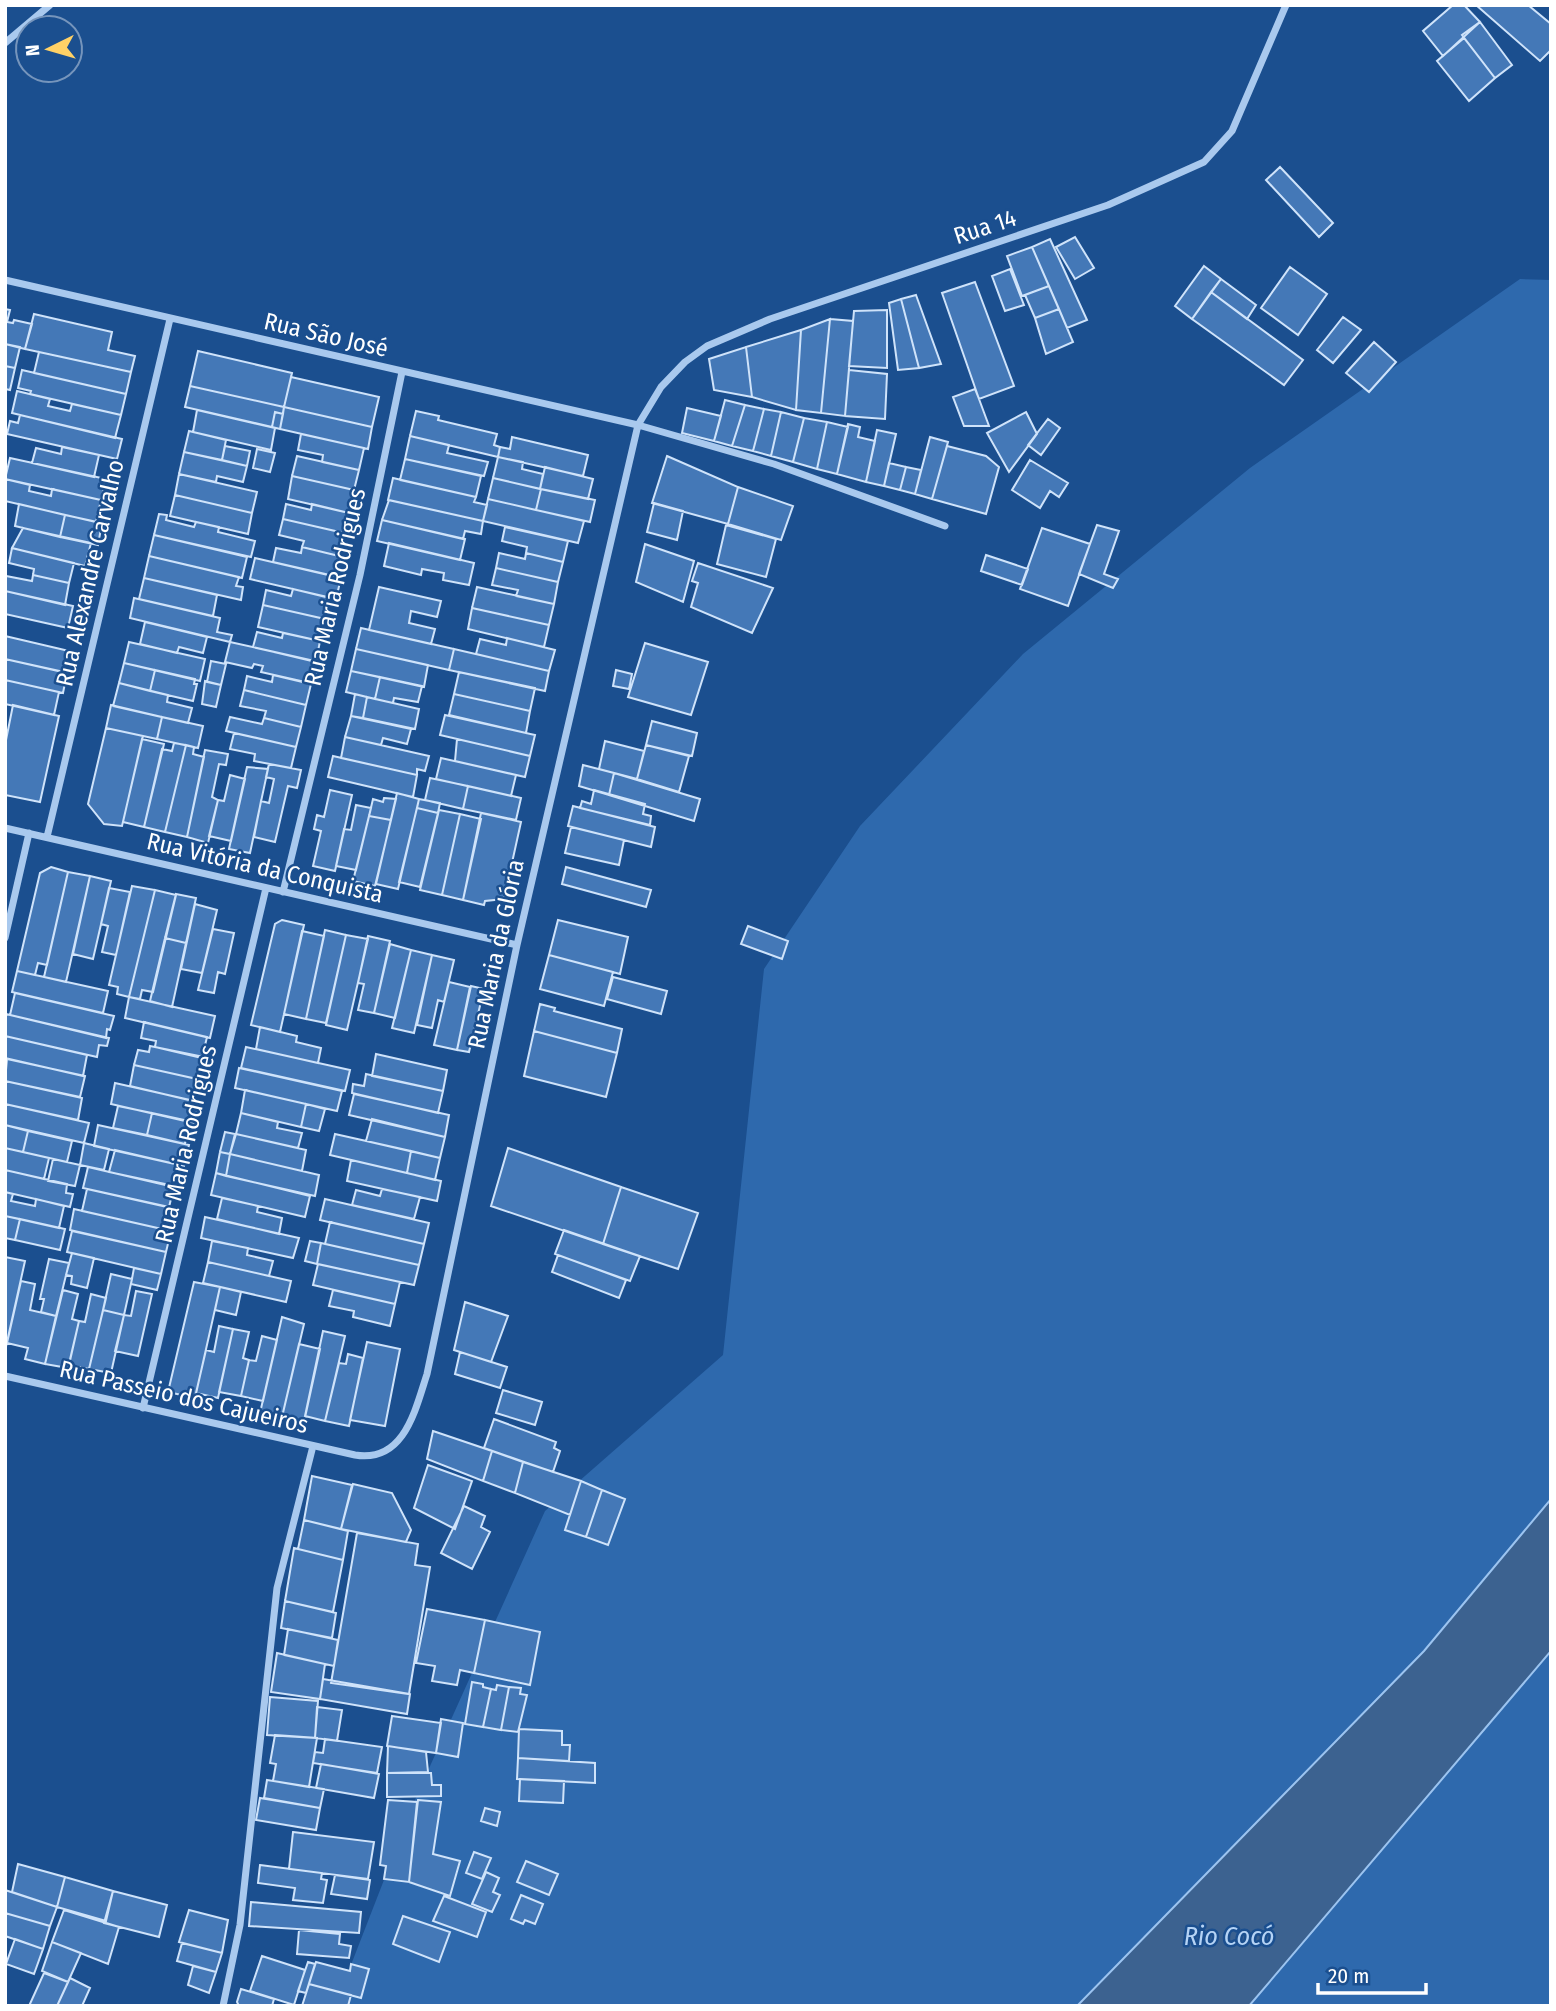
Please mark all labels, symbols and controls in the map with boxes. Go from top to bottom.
north arrow [14,14,84,84]
text: N [21,44,45,57]
street label: Rua 14 [950,204,1020,250]
street label: Rua São José [261,307,391,363]
street label: Rua Alexandre Carvalho [50,457,130,689]
street label: Rua Maria Rodrigues [299,485,371,689]
street label: Rua Vitória da Conquista [144,827,386,909]
street label: Rua Maria da Glória [462,857,530,1051]
street label: Rua Maria Rodrigues [150,1042,222,1246]
street label: Rua Passeio dos Cajueiros [57,1355,311,1439]
water label: Rio Cocó [1184,1921,1274,1952]
scale bar [1318,1952,1426,1996]
text: 20 m [1328,1963,1369,1989]

